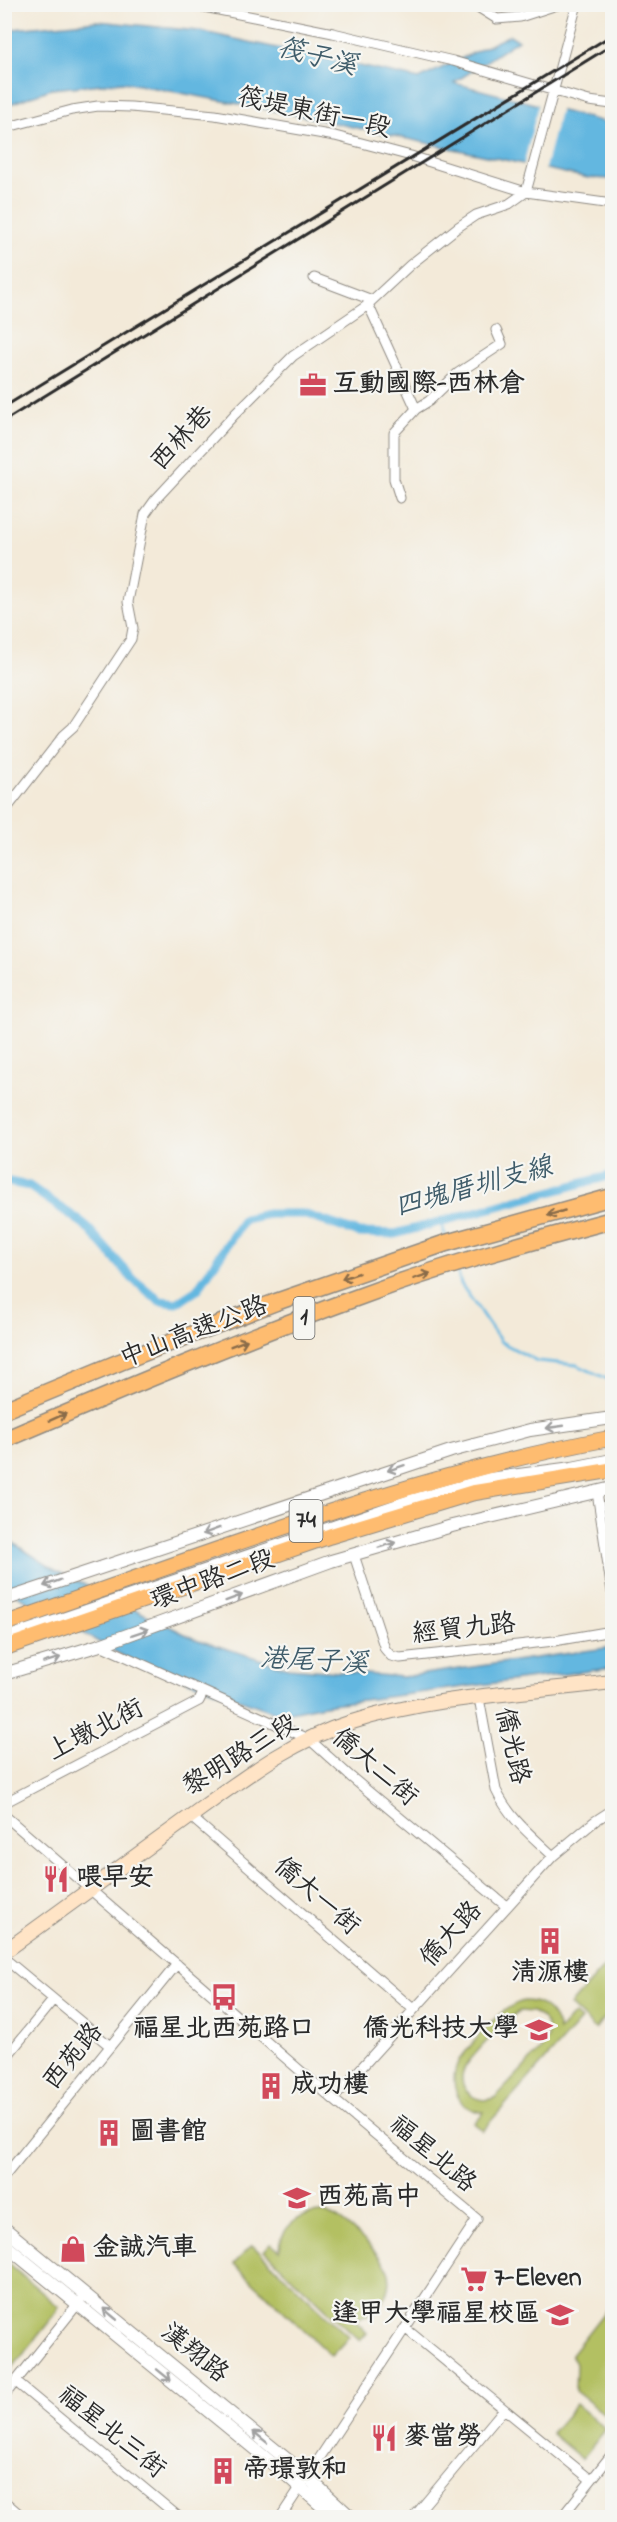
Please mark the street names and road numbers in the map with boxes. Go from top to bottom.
street label: 筏堤東街一段 [234,79,394,149]
street label: 西林巷 [143,398,223,480]
street label: 中山高速公路 [114,1287,274,1379]
road number: 1 [294,1297,314,1339]
road number: 74 [290,1500,322,1542]
street label: 環中路二段 [145,1541,281,1621]
street label: 經貿九路 [410,1606,518,1654]
street label: 上墩北街 [41,1690,151,1772]
street label: 僑光路 [484,1704,538,1788]
street label: 黎明路三段 [176,1705,306,1807]
street label: 僑大二街 [322,1720,426,1816]
street label: 僑大一街 [264,1849,368,1945]
street label: 僑大路 [412,1893,492,1977]
street label: 西苑路 [35,2015,113,2099]
street label: 福星北路 [380,2107,484,2203]
street label: 漢翔路 [152,2315,236,2393]
street label: 福星北三街 [49,2377,173,2489]

